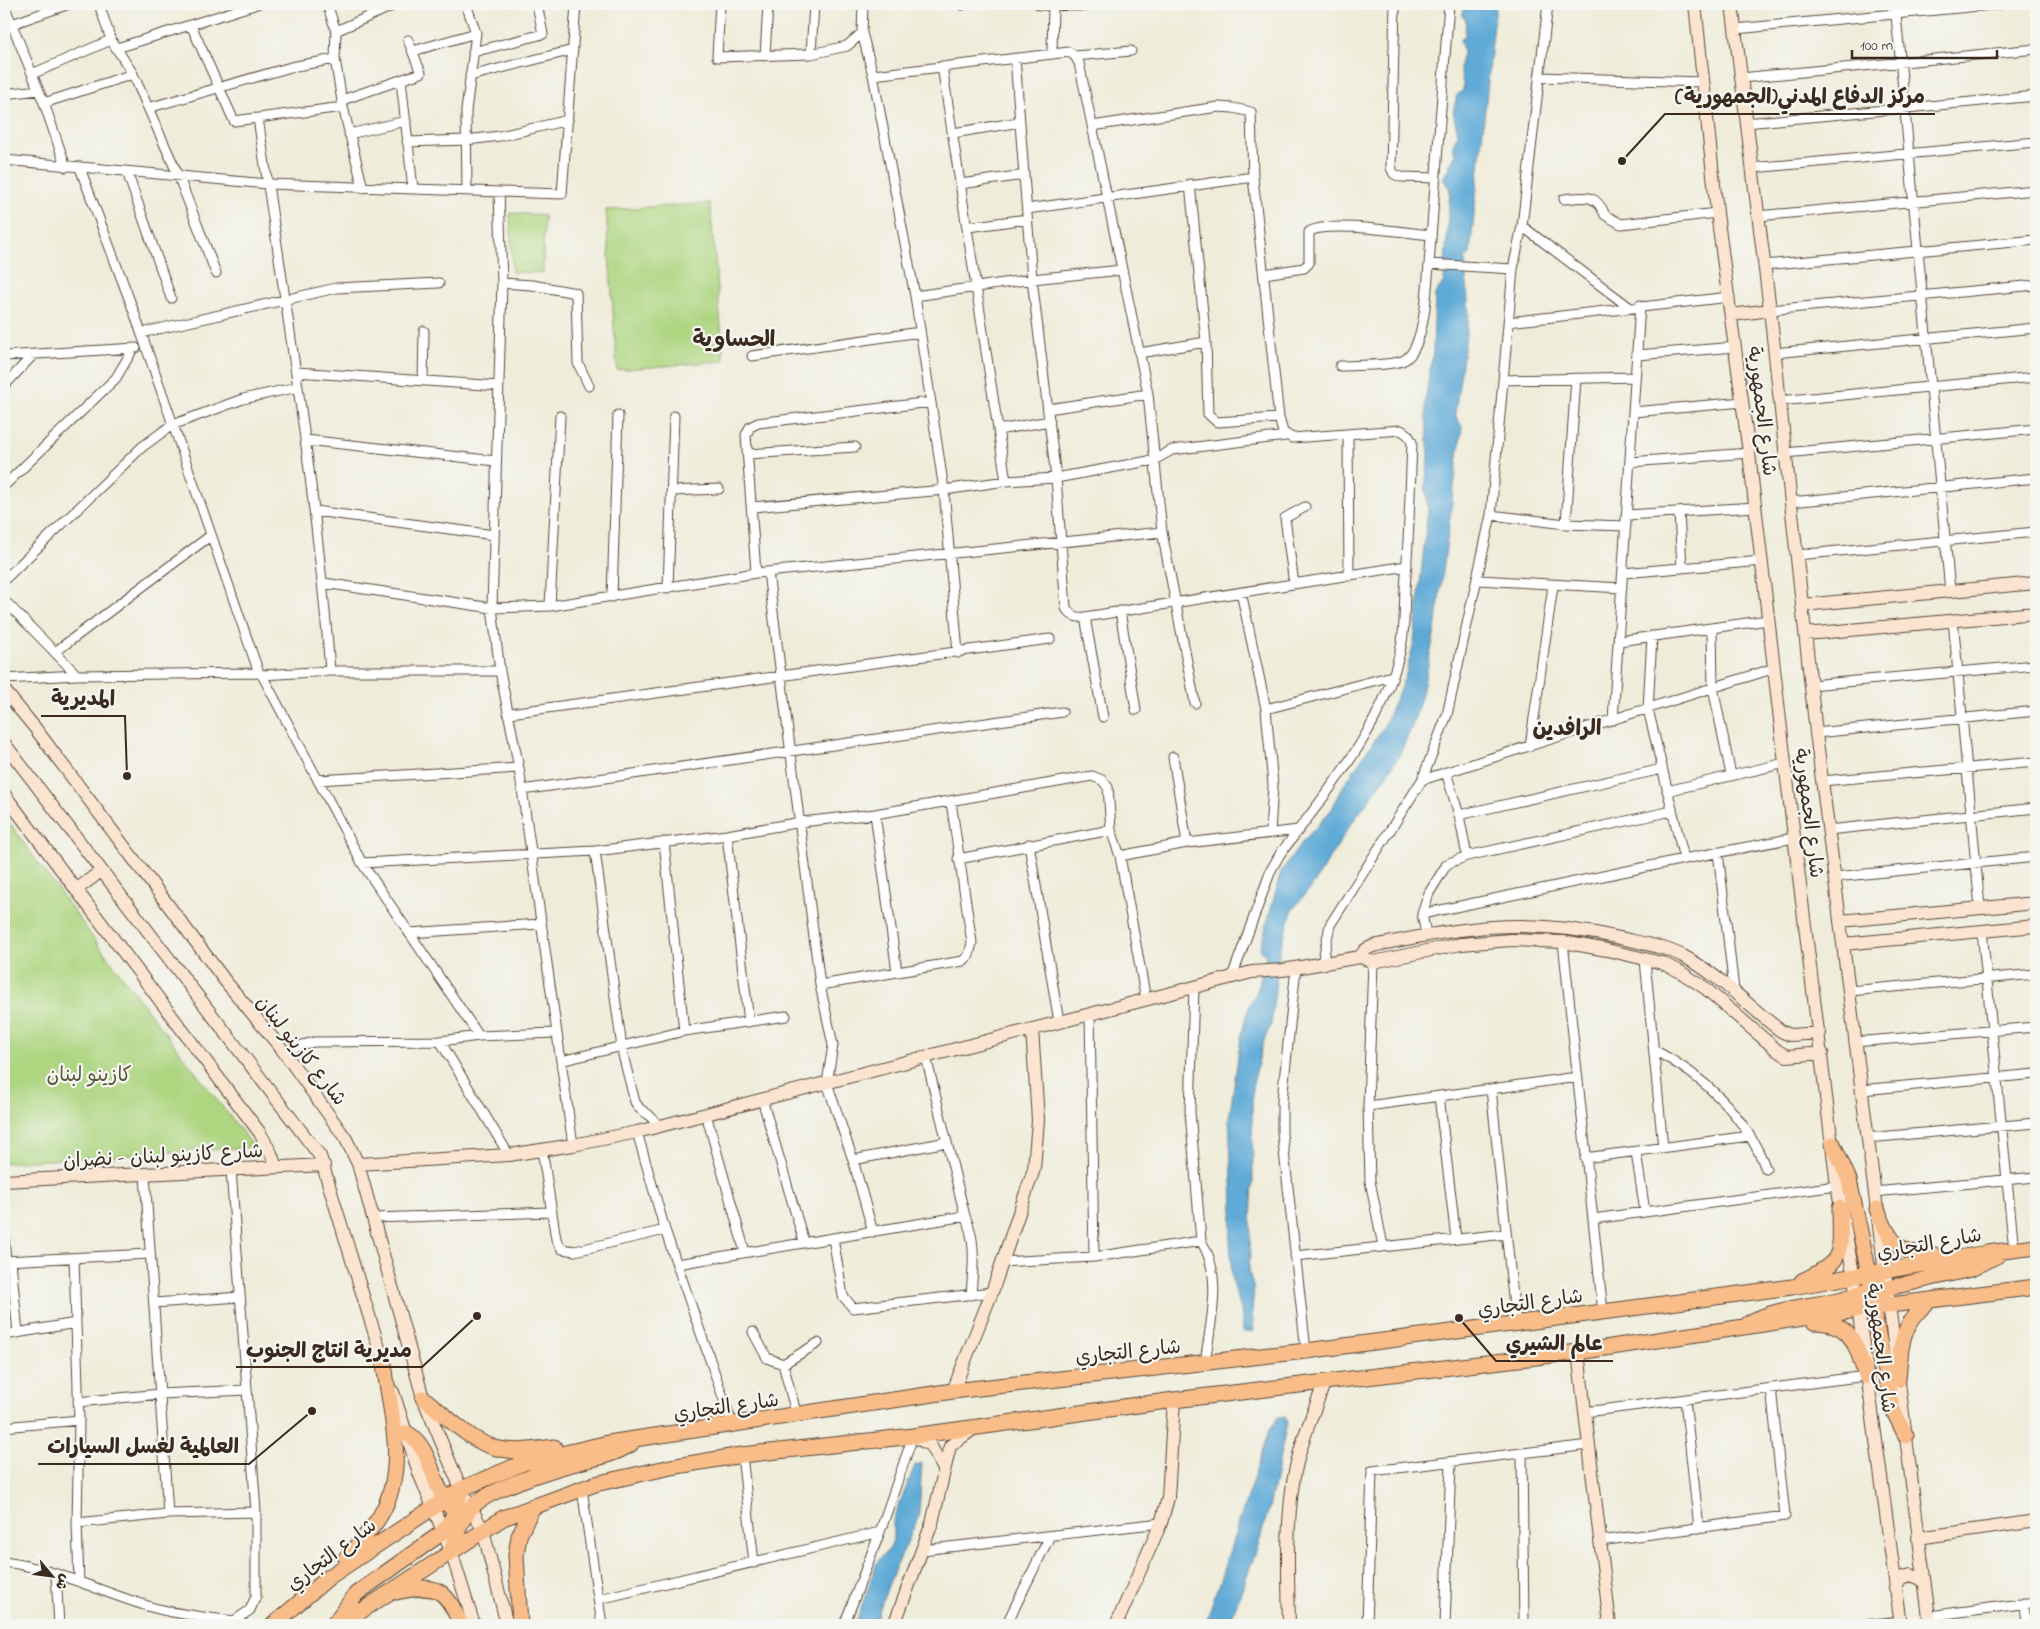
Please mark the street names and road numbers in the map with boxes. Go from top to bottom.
street label: شارع الجمهورية [1738,345,1783,478]
street label: شارع الجمهورية [1785,747,1830,880]
street label: شارع كازينو لبنان [248,990,352,1113]
street label: شارع كازينو لبنان - نضران [62,1138,264,1177]
street label: شارع التجاري [1875,1222,1984,1269]
street label: شارع الجمهورية [1857,1282,1902,1415]
street label: شارع التجاري [1476,1283,1585,1326]
street label: شارع التجاري [1074,1334,1183,1373]
street label: شارع التجاري [672,1387,781,1430]
street label: شارع التجاري [281,1512,384,1600]

